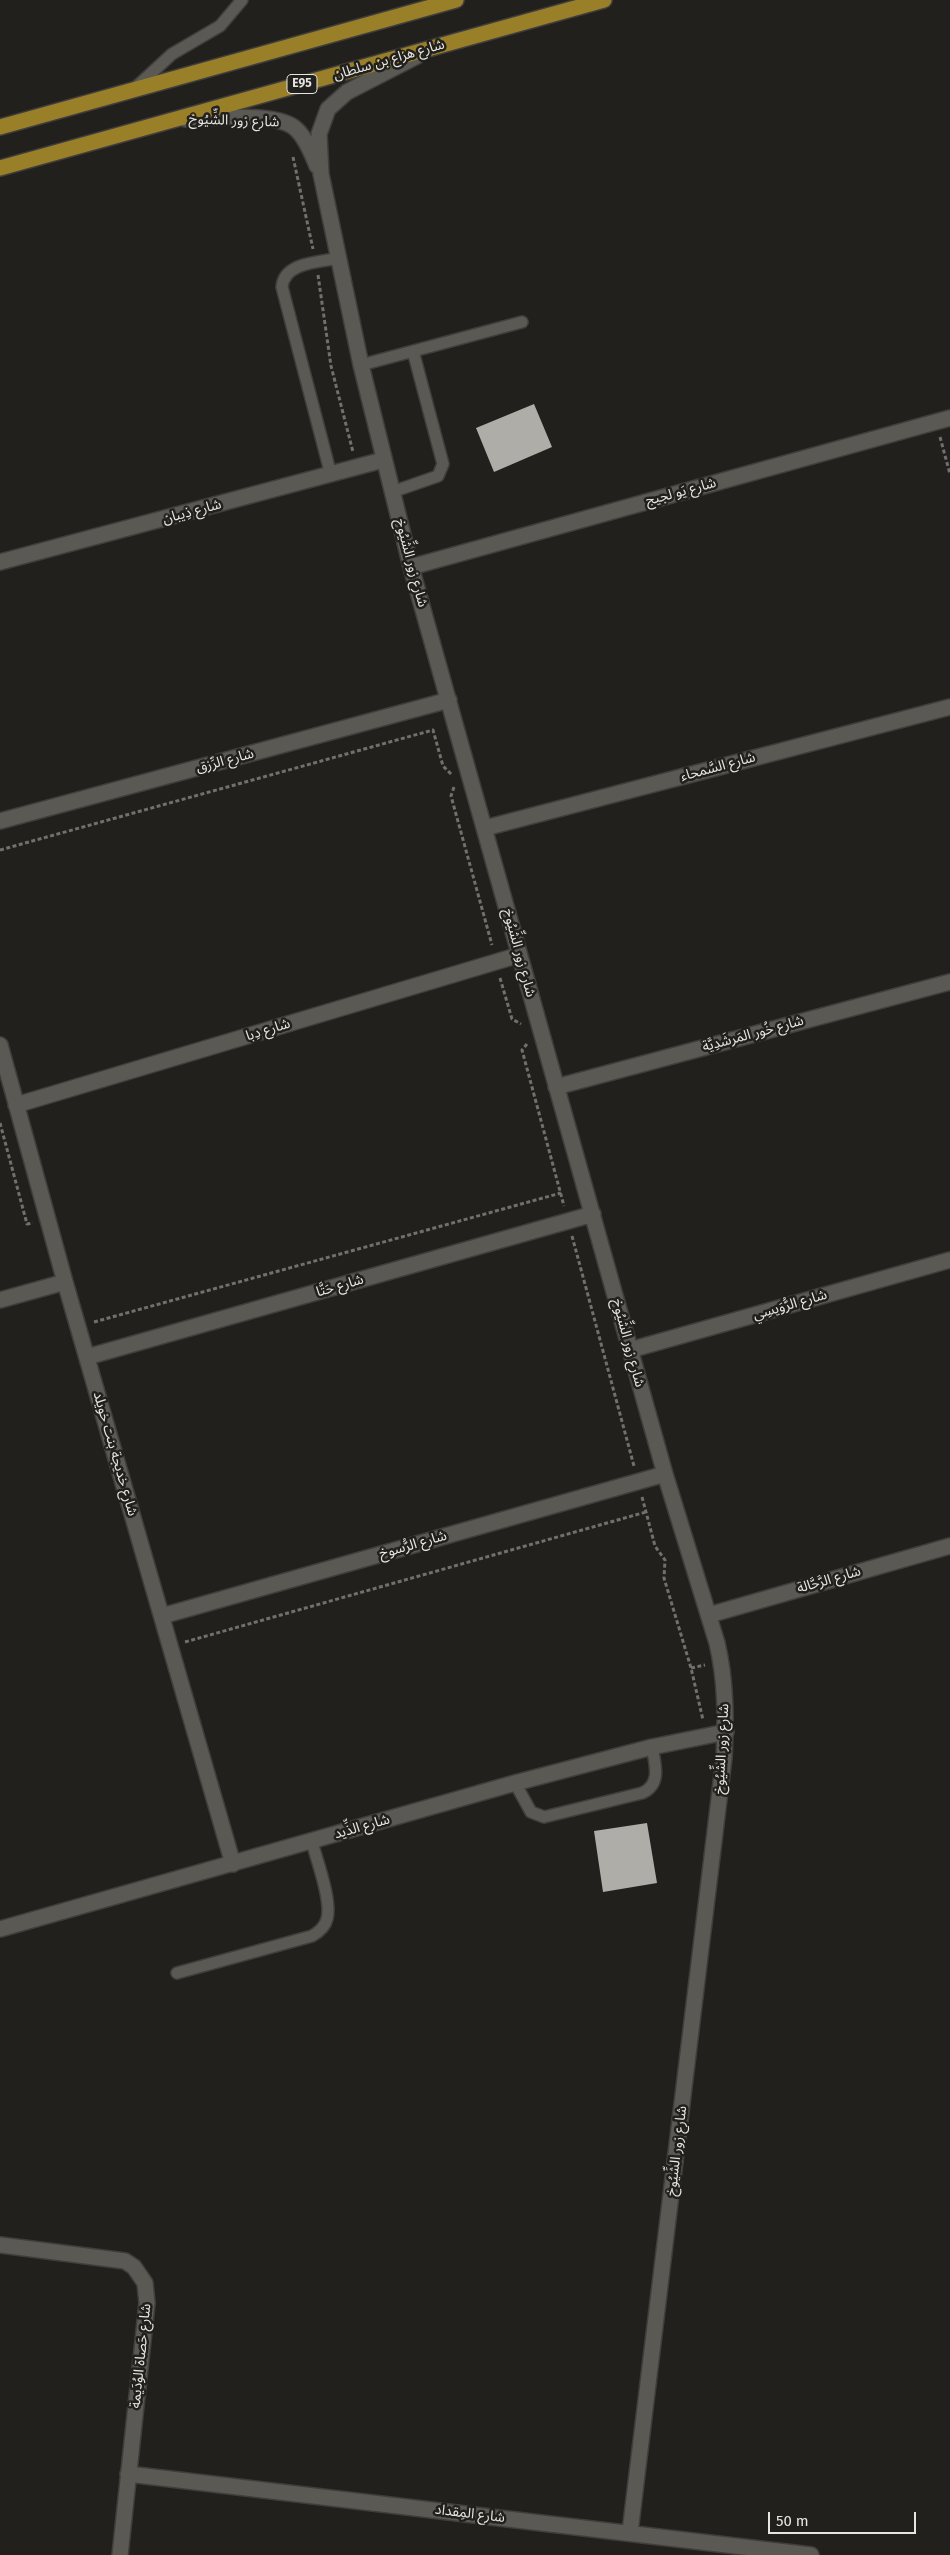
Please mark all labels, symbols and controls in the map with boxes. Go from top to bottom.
street label: شارع هزاع بن سلطان [331,36,447,84]
road number: E95 [287,74,317,94]
street label: شارع زور الشِّيُوخ [188,111,280,131]
street label: شارع يَو لجيج [644,475,718,509]
street label: شارع ذِيبان [161,496,223,528]
street label: شارع زور الشِّيُوخ [391,517,431,609]
street label: شارع الرِّزق [194,745,256,777]
street label: شارع السَّمحاء [679,749,757,785]
street label: شارع زور الشِّيُوخ [499,907,539,999]
street label: شارع خُور المَرشَدِيَّة [700,1012,806,1056]
street label: شارع دِبا [244,1015,292,1045]
street label: شارع حَتَّا [314,1271,366,1301]
street label: شارع الرُّوَيسِي [751,1286,829,1324]
street label: شارع زور الشِّيُوخ [608,1297,648,1389]
street label: شارع خديجة بنت خويلد [89,1390,141,1518]
street label: شارع الرُّسوخ [377,1527,449,1563]
street label: شارع الرَّحَّالة [795,1563,863,1597]
street label: شارع زور الشِّيُوخ [711,1703,733,1795]
street label: شارع الذِّيد [332,1811,392,1843]
street label: شارع زور الشِّيُوخ [663,2105,691,2197]
street label: شارع حَصاة الوُدَيمة [127,2303,155,2409]
street label: شارع المِقداد [434,2501,506,2527]
scale bar [770,2502,918,2534]
text: 50 m [776,2512,809,2530]

